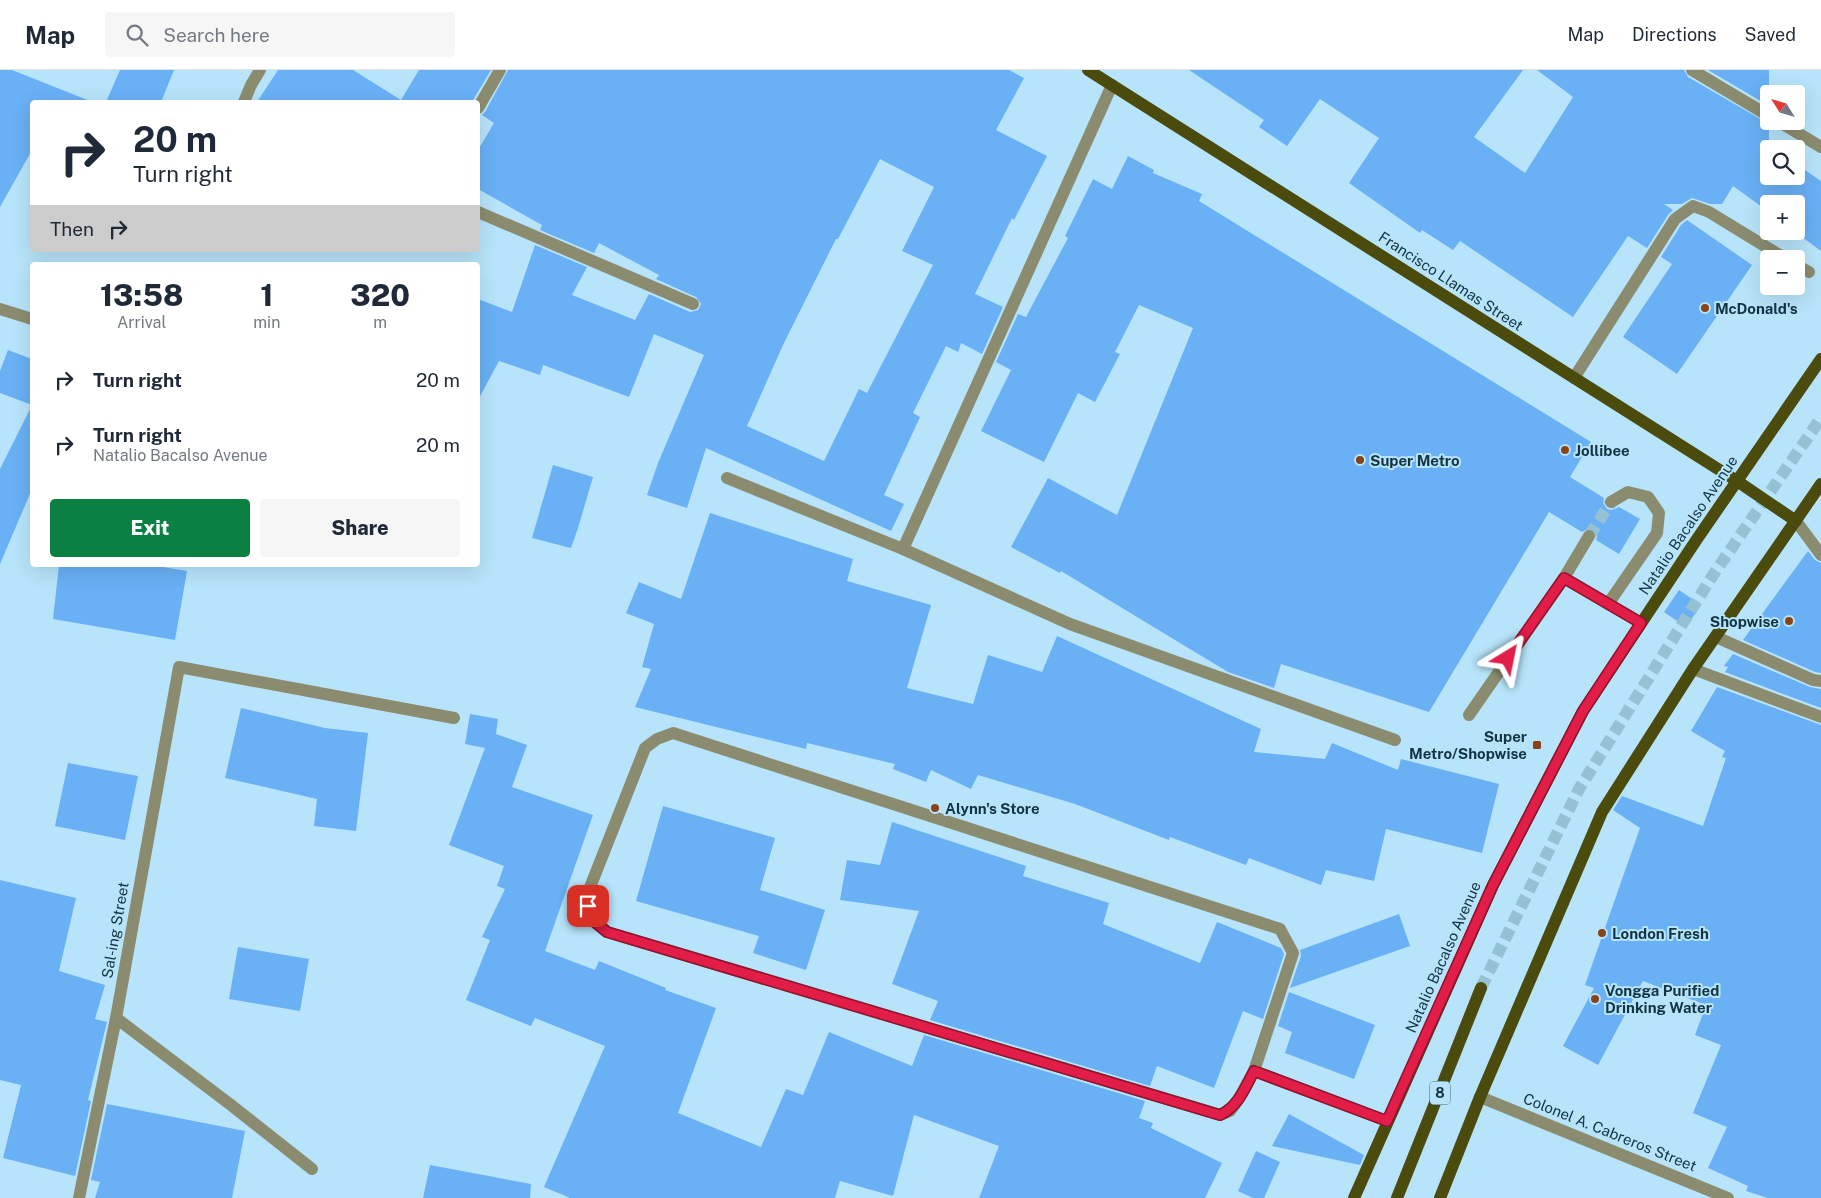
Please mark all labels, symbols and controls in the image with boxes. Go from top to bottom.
search box [105,12,455,57]
text: Map [25,21,75,49]
icon: search [123,21,151,49]
text: Search here [163,24,270,46]
text: Map [1567,24,1604,45]
text: Directions [1632,24,1717,45]
text: Saved [1745,24,1796,45]
north arrow [1760,85,1805,130]
map controls [1760,85,1805,295]
text: 20 m [133,119,217,160]
icon: right [50,120,115,185]
button: search [1760,140,1805,185]
text: Turn right [133,161,233,187]
button: + [1760,195,1805,240]
icon: right [104,215,132,243]
text: Then [50,218,94,240]
street label: Francisco Llamas Street [1376,228,1526,334]
button: − [1760,250,1805,295]
text: 13:58 [100,277,183,313]
text: 1 [260,277,273,313]
text: 320 [350,277,410,313]
place label: McDonald's [1715,300,1798,317]
marker: McDonald's [1699,302,1711,314]
text: Arrival [117,313,166,332]
text: min [253,313,280,332]
text: m [373,313,387,332]
icon: right [50,366,78,394]
text: Turn right [93,369,182,391]
text: 20 m [416,369,460,391]
text: Turn right [93,424,182,446]
icon: right [50,431,78,459]
text: 20 m [416,434,460,456]
place label: Jollibee [1575,442,1630,459]
marker: Jollibee [1559,444,1571,456]
text: Natalio Bacalso Avenue [93,446,268,465]
place label: Super Metro [1370,452,1460,469]
street label: Natalio Bacalso Avenue [1635,452,1741,598]
marker: Super Metro [1354,454,1366,466]
button: Exit [50,499,250,557]
button: Share [260,499,460,557]
place label: Shopwise [1710,613,1779,630]
marker: Shopwise [1783,615,1795,627]
position arrow [1481,631,1533,683]
place label: Super Metro/Shopwise [1409,728,1527,762]
marker: Super Metro/Shopwise [1531,739,1543,751]
place label: Alynn's Store [945,800,1040,817]
marker: Alynn's Store [929,802,941,814]
street label: Natalio Bacalso Avenue [1402,879,1484,1035]
street label: Sal-ing Street [98,880,132,979]
pin [567,885,609,927]
icon: arrive [574,892,602,920]
place label: London Fresh [1612,925,1709,942]
marker: London Fresh [1596,927,1608,939]
place label: Vongga Purified Drinking Water [1605,982,1719,1016]
marker: Vongga Purified Drinking Water [1589,993,1601,1005]
road number: 8 [1430,1081,1450,1104]
street label: Colonel A. Cabreros Street [1521,1089,1699,1175]

